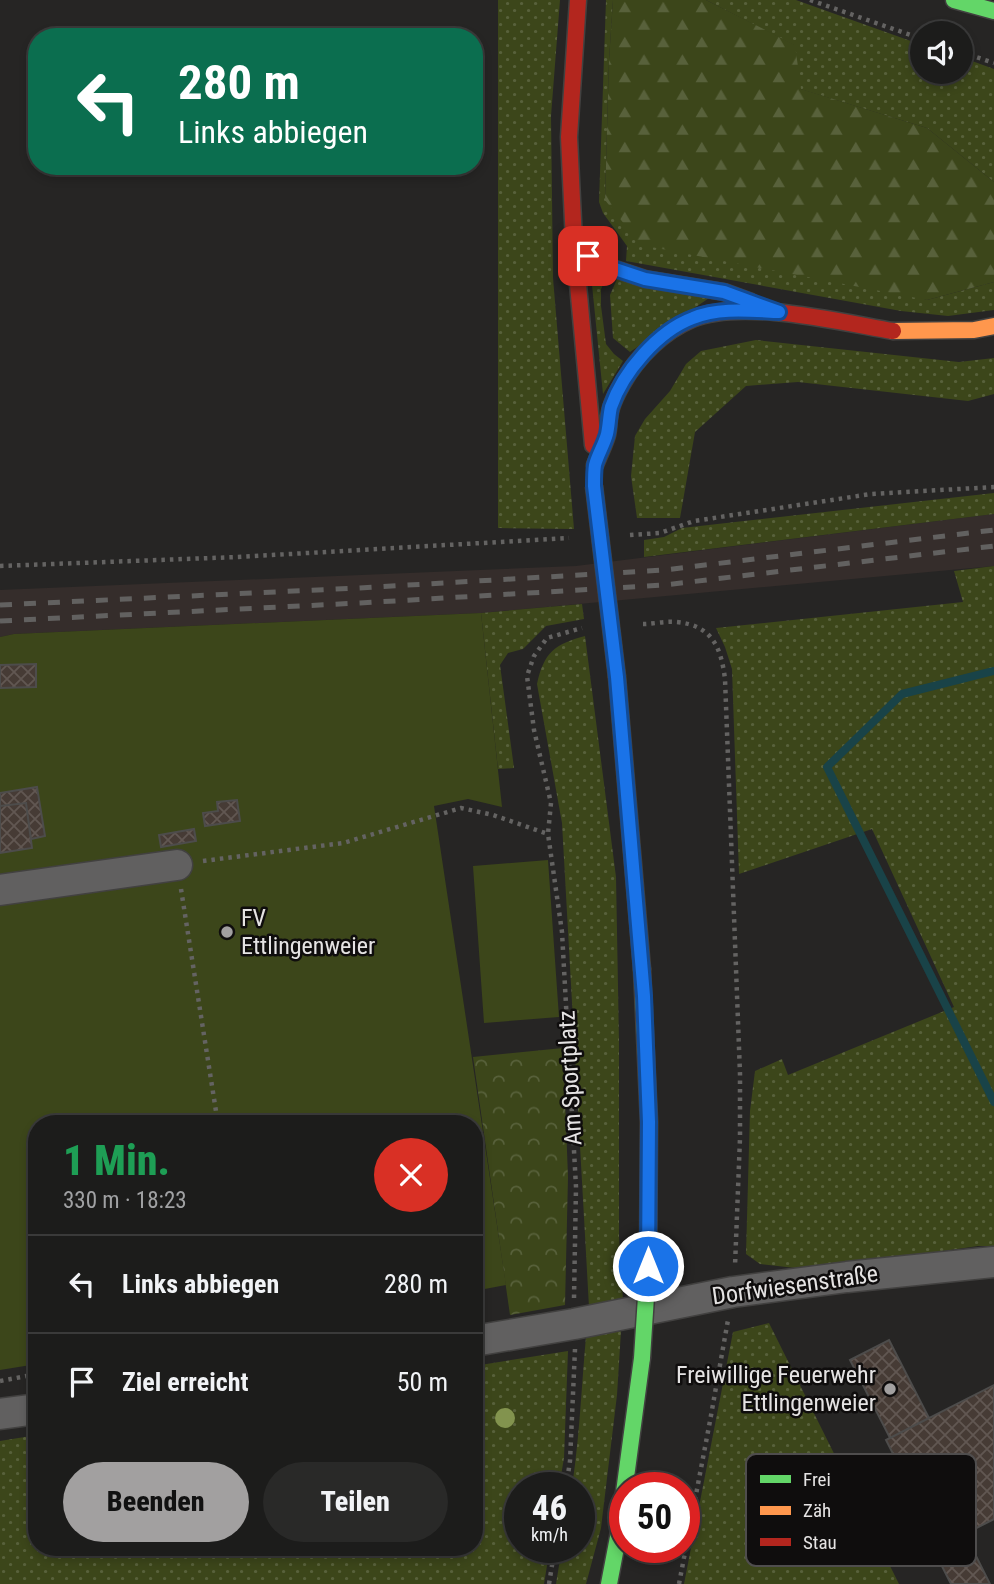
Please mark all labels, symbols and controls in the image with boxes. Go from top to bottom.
map controls [910,21,973,84]
button: sound [910,21,973,84]
text: 280 m [178,54,300,111]
icon: left [63,56,154,147]
text: Links abbiegen [178,113,368,151]
pin [558,226,618,286]
icon: arrive [569,237,607,275]
place label: FV Ettlingenweier [241,904,375,960]
marker: FV Ettlingenweier [219,924,235,940]
street label: Am Sportplatz [552,1010,588,1146]
text: 1 Min. [63,1136,170,1185]
button: close [374,1138,448,1212]
text: 330 m · 18:23 [63,1187,187,1214]
position arrow [611,1229,685,1303]
street label: Dorfwiesenstraße [710,1260,880,1310]
icon: left [63,1265,101,1303]
text: Links abbiegen [122,1269,279,1299]
text: 280 m [384,1269,448,1299]
place label: Freiwillige Feuerwehr Ettlingenweier [676,1361,876,1417]
icon: arrive [63,1363,101,1401]
text: Ziel erreicht [122,1367,248,1397]
text: 50 m [397,1367,448,1397]
marker: Freiwillige Feuerwehr Ettlingenweier [882,1381,898,1397]
legend [746,1454,976,1566]
button: Beenden [63,1462,249,1542]
button: Teilen [263,1462,448,1542]
text: Frei [803,1468,831,1491]
speed limit sign: 50 [609,1472,700,1563]
text: 46 [532,1488,567,1529]
text: Zäh [803,1499,831,1522]
text: km/h [531,1524,568,1545]
text: Stau [803,1531,837,1554]

